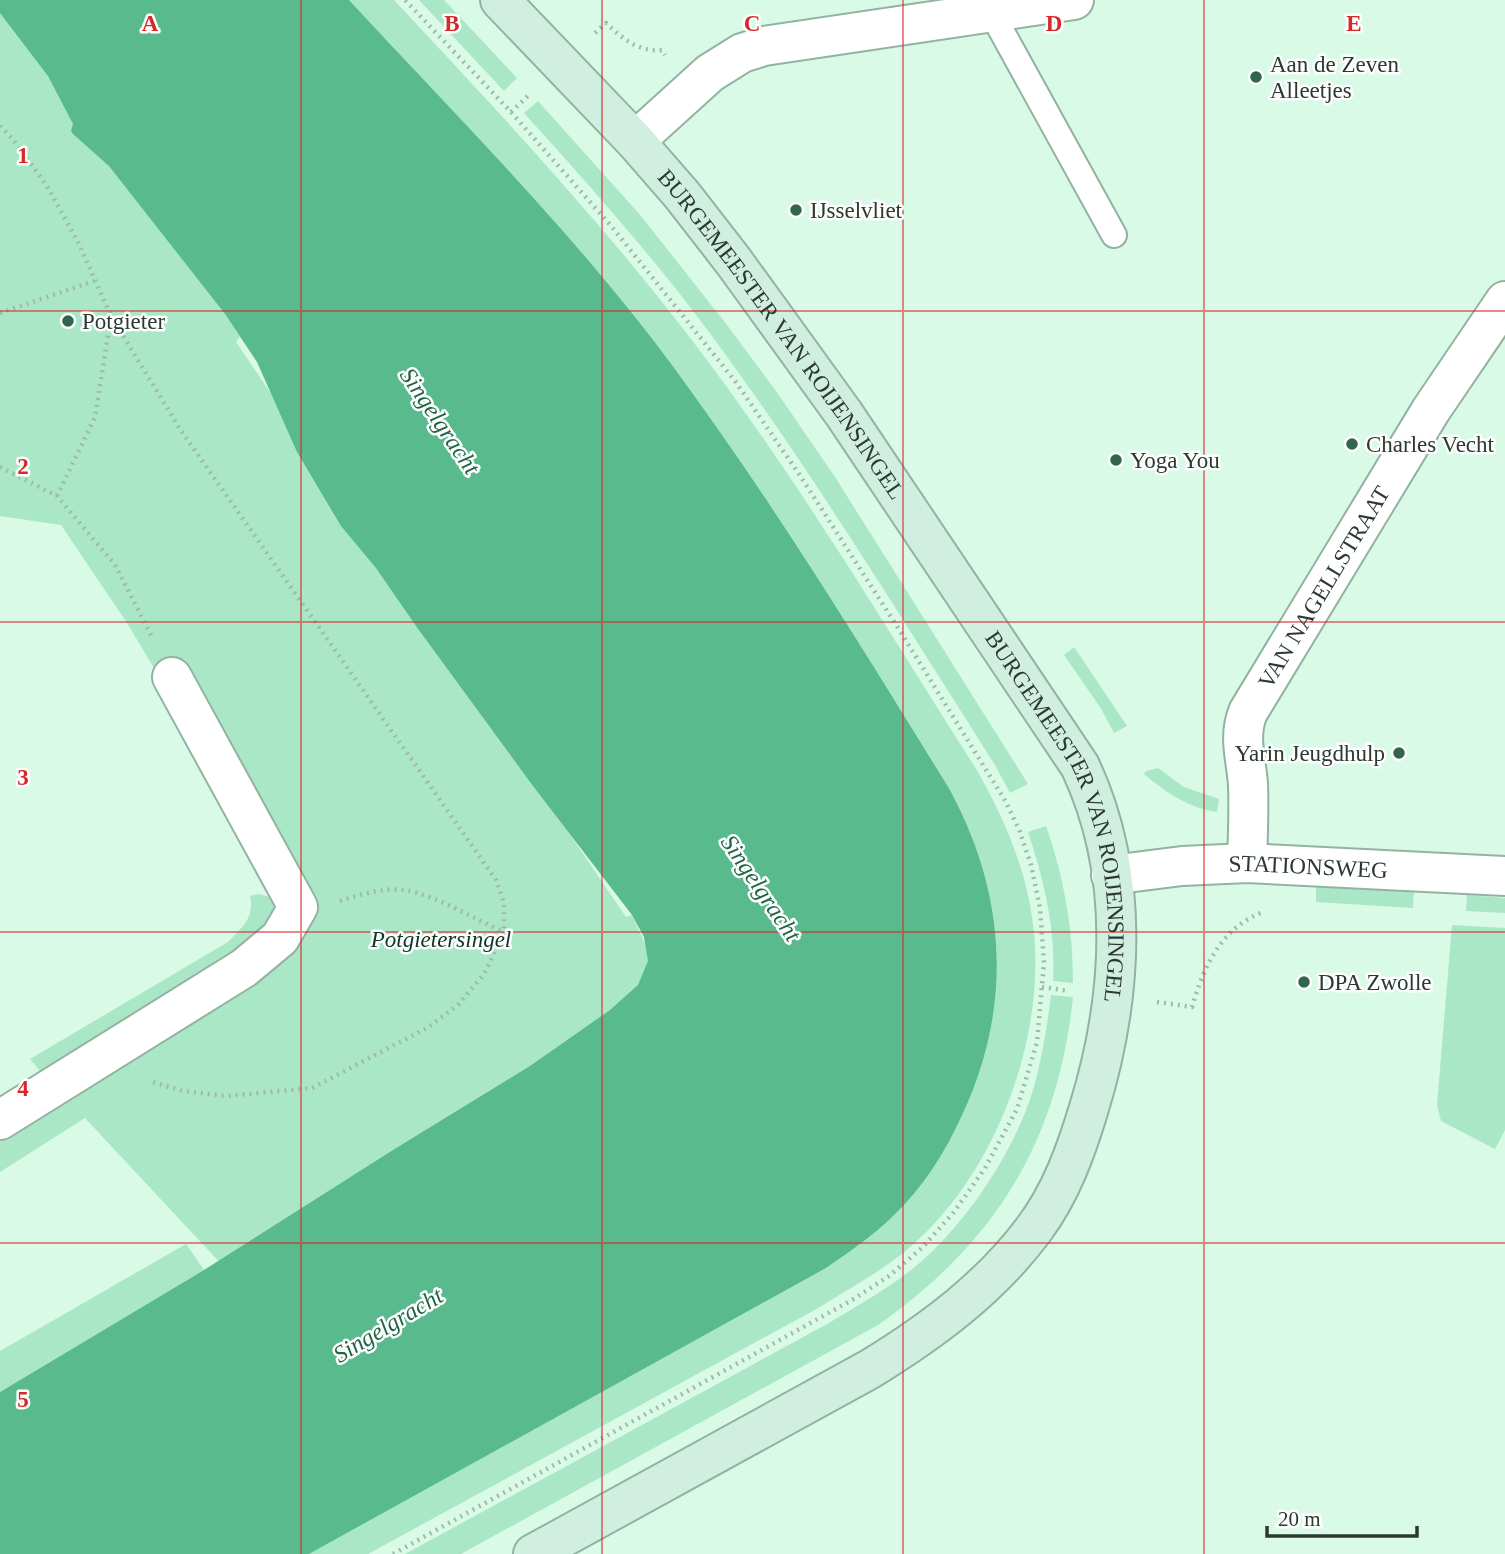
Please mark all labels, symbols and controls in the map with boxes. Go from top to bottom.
text: A [142,11,159,36]
text: B [444,11,460,36]
text: C [744,11,760,36]
text: D [1046,11,1062,36]
text: E [1346,11,1362,36]
place label: Aan de Zeven Alleetjes [1270,52,1399,103]
marker: Aan de Zeven Alleetjes [1248,69,1264,85]
text: 1 [17,143,29,168]
street label: BURGEMEESTER VAN ROIJENSINGEL [653,164,910,504]
place label: IJsselvliet [810,198,903,223]
marker: IJsselvliet [788,202,804,218]
place label: Potgieter [82,309,165,334]
marker: Potgieter [60,313,76,329]
water label: Singelgracht [395,363,486,480]
place label: Charles Vecht [1366,432,1495,457]
marker: Charles Vecht [1344,436,1360,452]
place label: Yoga You [1130,448,1220,473]
marker: Yoga You [1108,452,1124,468]
text: 2 [17,454,29,479]
street label: VAN NAGELLSTRAAT [1253,482,1394,693]
street label: BURGEMEESTER VAN ROIJENSINGEL [981,626,1129,1004]
place label: Yarin Jeugdhulp [1235,741,1385,766]
marker: Yarin Jeugdhulp [1391,745,1407,761]
text: 3 [17,765,29,790]
water label: Singelgracht [716,830,807,947]
street label: STATIONSWEG [1228,850,1388,883]
park label: Potgietersingel [370,927,511,952]
place label: DPA Zwolle [1318,970,1432,995]
marker: DPA Zwolle [1296,974,1312,990]
text: 4 [17,1076,29,1101]
water label: Singelgracht [329,1282,448,1368]
text: 5 [17,1387,29,1412]
scale bar [1267,1494,1418,1538]
text: 20 m [1278,1507,1321,1531]

